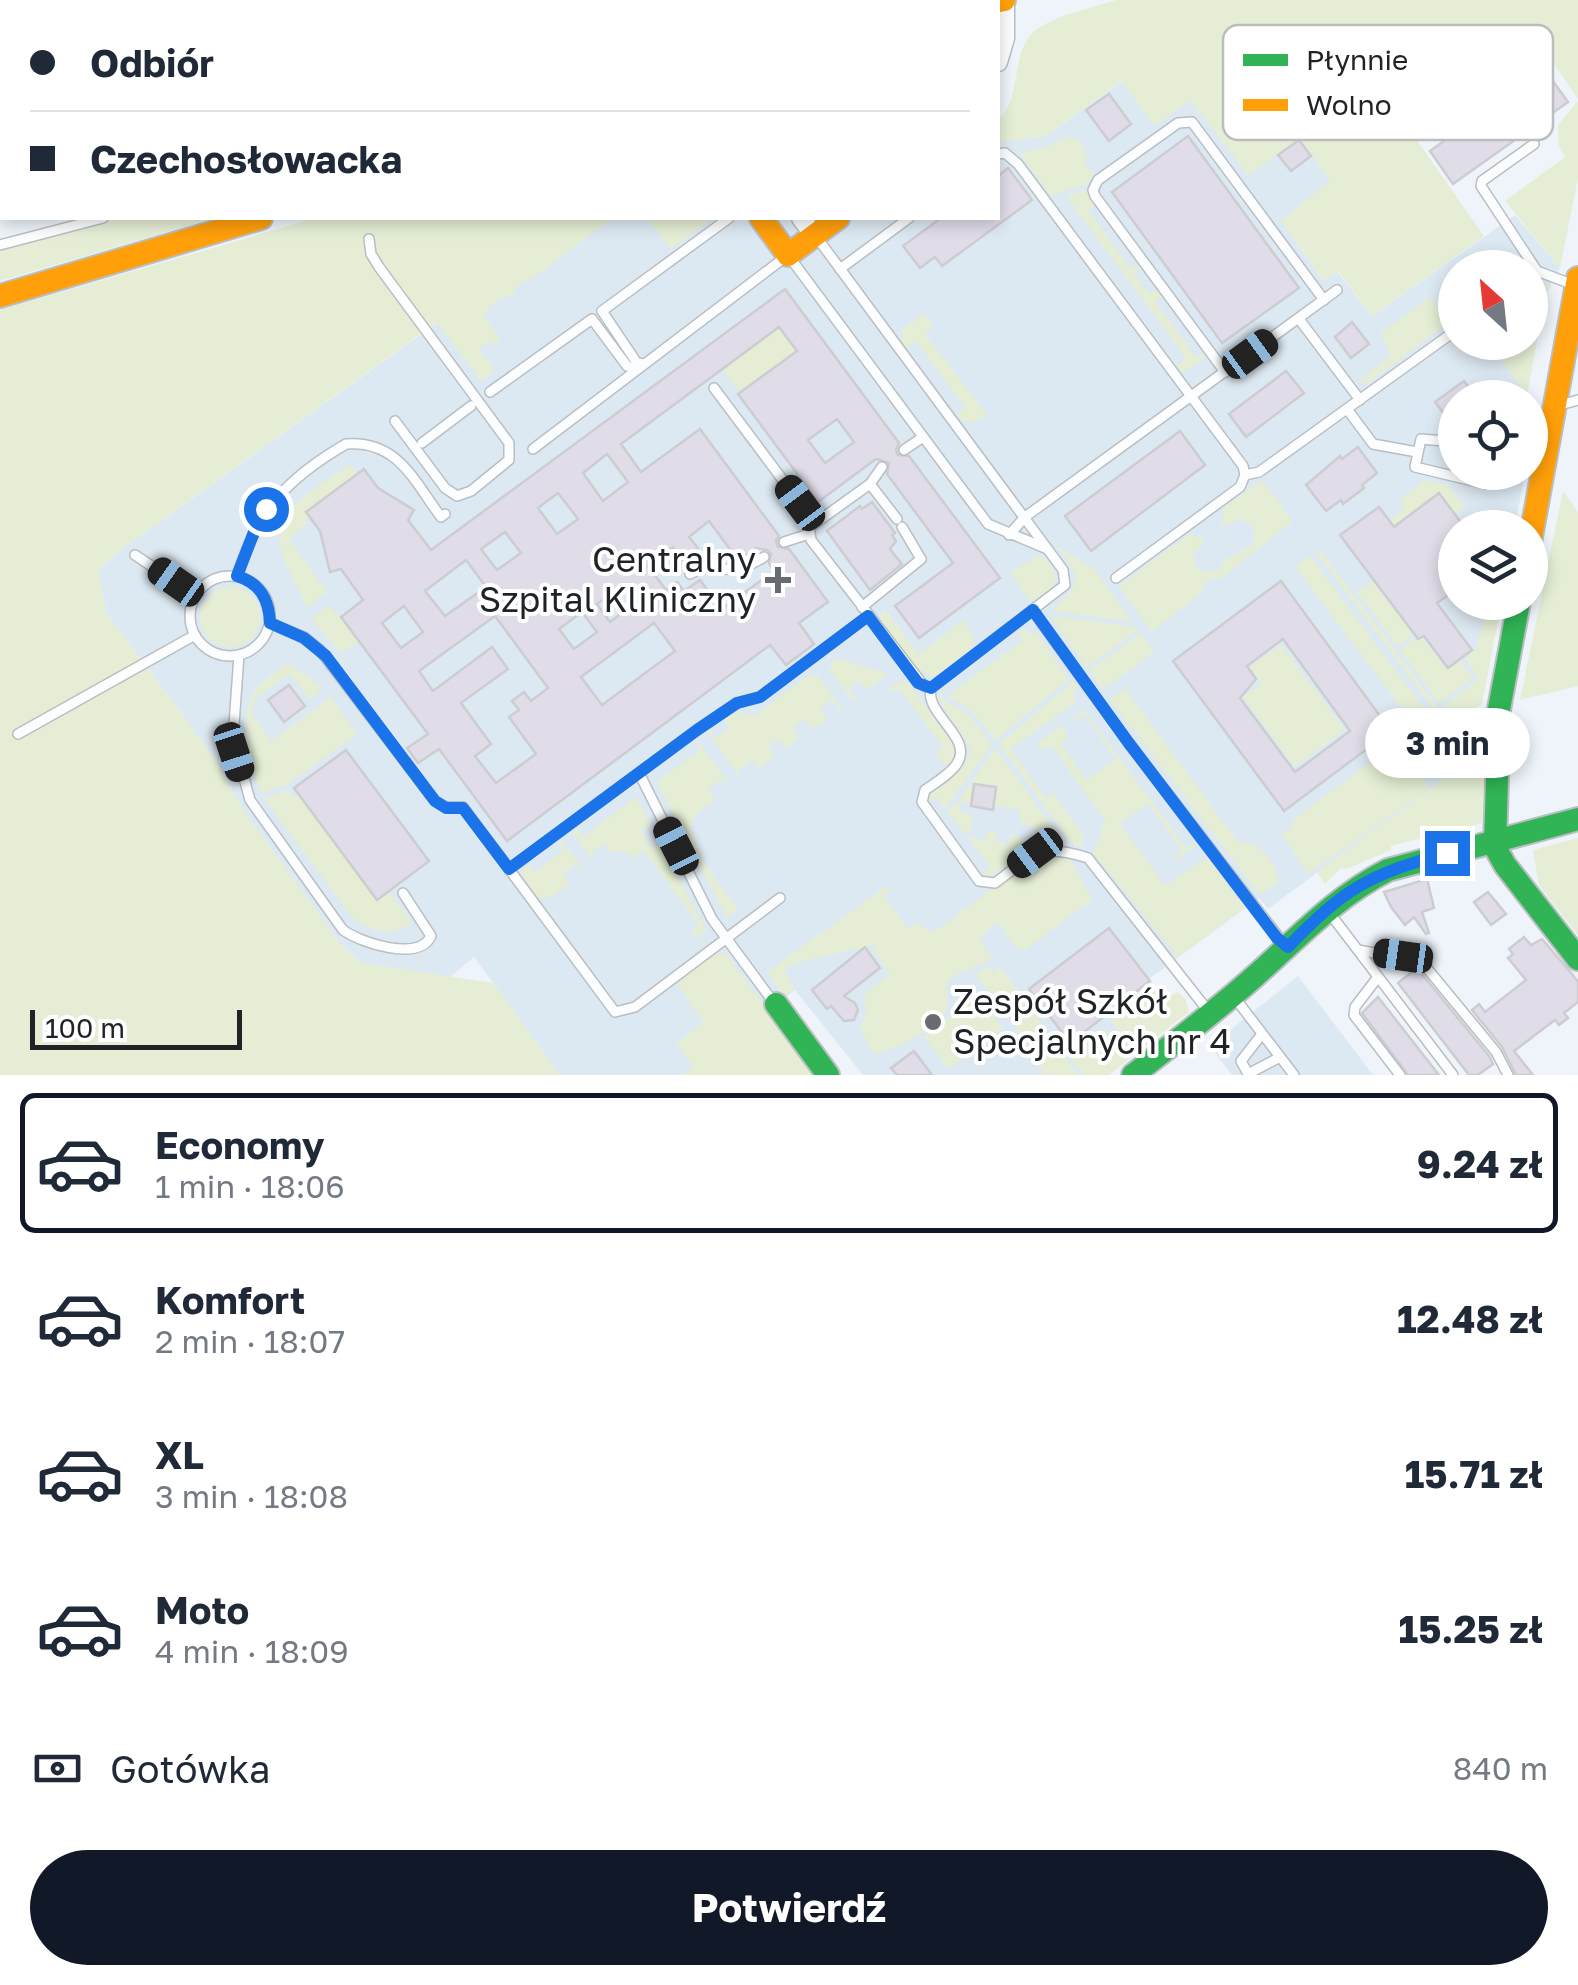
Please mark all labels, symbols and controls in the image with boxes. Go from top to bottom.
legend [1223,25,1553,140]
text: Odbiór [90,40,214,85]
text: Płynnie [1306,43,1408,76]
text: Wolno [1306,88,1392,121]
text: Czechosłowacka [90,136,402,181]
north arrow [1438,250,1548,360]
map controls [1438,250,1548,620]
car [1217,324,1283,384]
button: locate [1438,380,1548,490]
car [770,470,830,536]
route start [244,487,289,532]
button: layers [1438,510,1548,620]
place label: Centralny Szpital Kliniczny [479,538,756,620]
car [143,553,209,611]
marker: Centralny Szpital Kliniczny [765,567,791,593]
callout: 3 min [1364,708,1530,778]
car [210,719,258,785]
text: 3 min [1406,724,1489,762]
car [649,812,703,880]
car [1002,823,1068,883]
route end [1425,831,1470,876]
car [1371,937,1435,975]
place label: Zespół Szkół Specjalnych nr 4 [953,980,1231,1062]
scale bar [30,1005,242,1050]
text: 100 m [45,1011,125,1044]
marker: Zespół Szkół Specjalnych nr 4 [922,1011,944,1033]
icon: car [35,1118,125,1208]
text: Economy [155,1122,324,1167]
text: 9.24 zł [1417,1141,1543,1186]
text: 1 min · 18:06 [155,1167,345,1205]
icon: car [35,1273,125,1363]
text: Komfort [155,1277,305,1322]
text: 12.48 zł [1397,1296,1543,1341]
text: 2 min · 18:07 [155,1322,345,1360]
icon: car [35,1428,125,1518]
text: XL [155,1432,204,1477]
text: 15.71 zł [1405,1451,1543,1496]
text: 3 min · 18:08 [155,1477,348,1515]
icon: car [35,1583,125,1673]
text: Moto [155,1587,249,1632]
text: 15.25 zł [1399,1606,1543,1651]
text: 4 min · 18:09 [155,1632,349,1670]
icon: cash [30,1741,85,1796]
text: Gotówka [110,1746,271,1791]
text: 840 m [1453,1749,1548,1787]
button: Potwierdź [30,1850,1548,1965]

